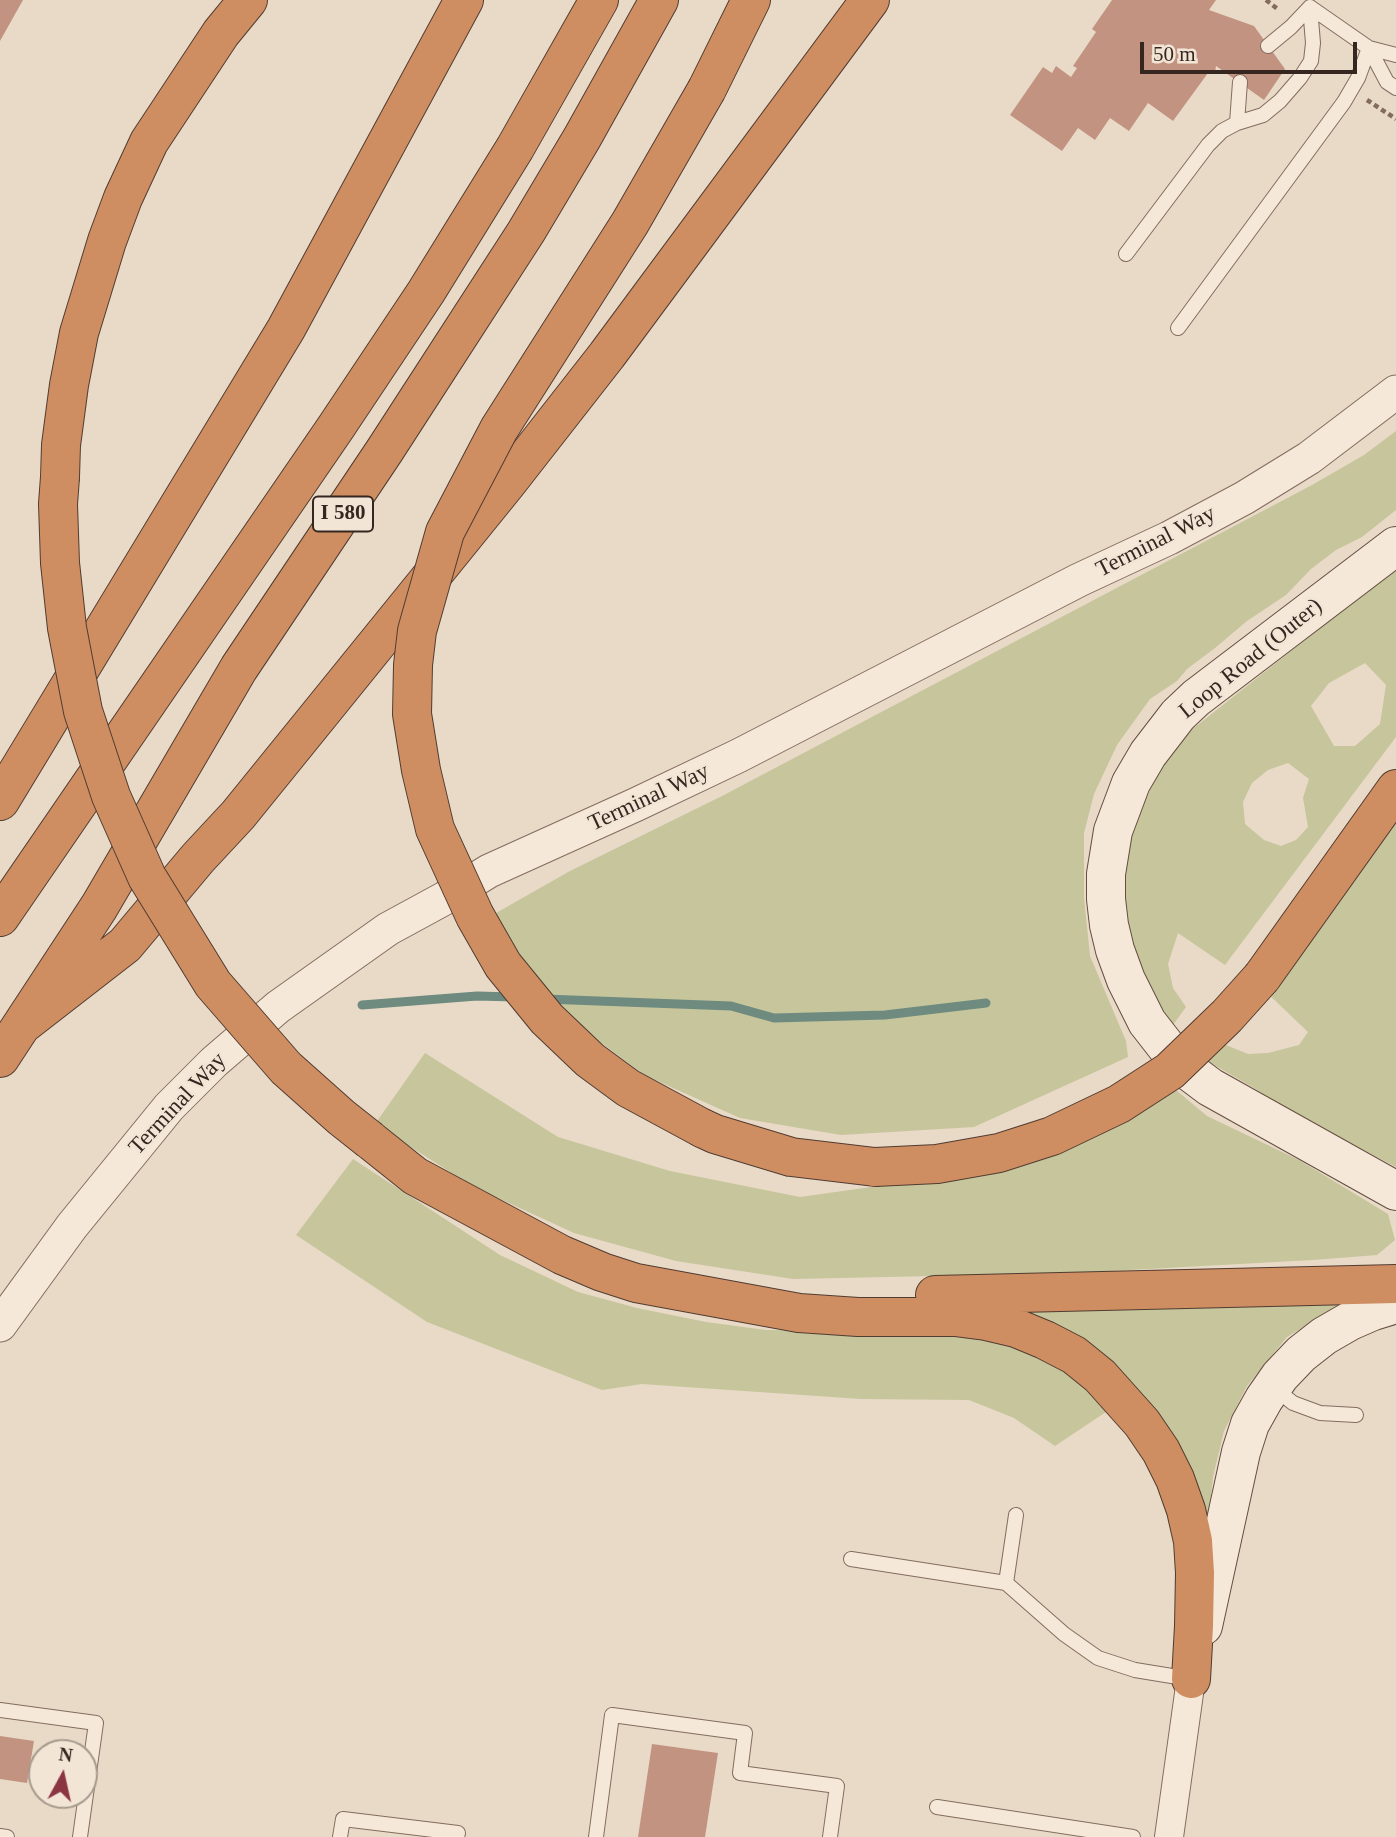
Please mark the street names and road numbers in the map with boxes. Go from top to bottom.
road number: I 580 [313,496,373,532]
street label: Terminal Way [1092,500,1220,584]
street label: Loop Road (Outer) [1174,593,1328,725]
street label: Terminal Way [584,758,714,838]
street label: Terminal Way [124,1047,232,1161]

